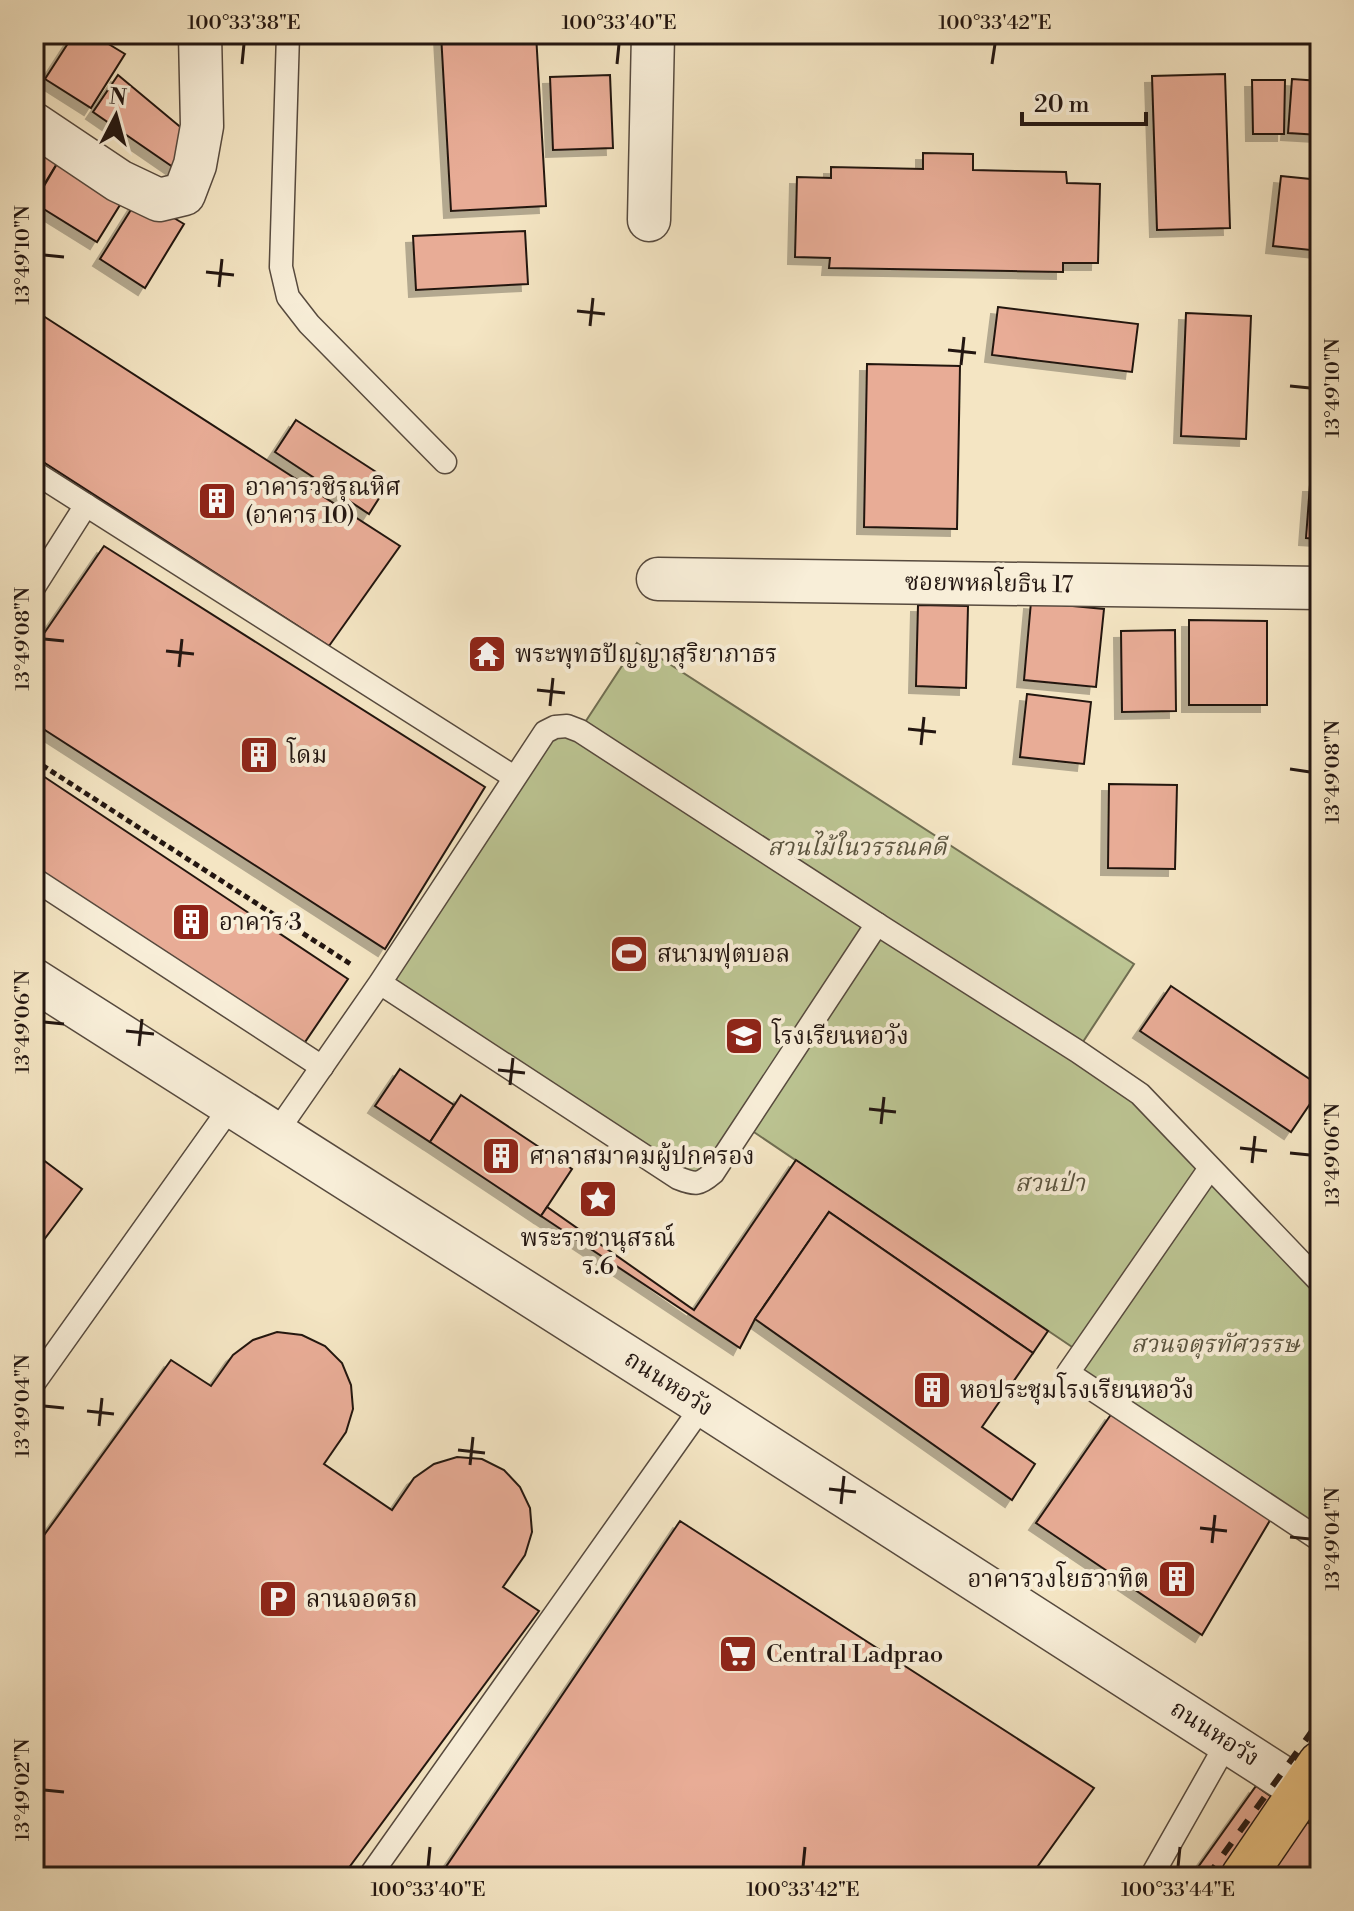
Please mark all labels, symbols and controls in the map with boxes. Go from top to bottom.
text: 100°33'38"E [187,11,301,36]
text: 100°33'40"E [561,11,677,36]
text: 100°33'42"E [938,11,1052,36]
north arrow [76,76,156,156]
scale bar [1022,76,1146,126]
text: N [108,83,129,112]
text: 20 m [1034,90,1090,120]
text: 13°49'10"N [11,205,36,305]
text: 13°49'10"N [1321,338,1346,438]
place label: อาคารวชิรุณหิศ (อาคาร 10) [245,473,401,531]
building icon: อาคารวชิรุณหิศ (อาคาร 10) [196,480,238,522]
street label: ซอยพหลโยธิน 17 [904,564,1074,600]
text: 13°49'08"N [11,587,36,691]
temple icon: พระพุทธปัญญาสุริยาภาธร [466,633,508,675]
place label: พระพุทธปัญญาสุริยาภาธร [515,640,777,670]
text: 13°49'08"N [1321,720,1346,824]
building icon: โดม [238,734,280,776]
place label: โดม [286,737,327,771]
park label: สวนไม้ในวรรณคดี [767,830,949,863]
building icon: อาคาร 3 [170,901,212,943]
place label: อาคาร 3 [219,908,302,938]
sports icon: สนามฟุตบอล [608,933,650,975]
place label: สนามฟุตบอล [657,940,790,970]
text: 13°49'06"N [11,970,36,1074]
school or university icon: โรงเรียนหอวัง [723,1015,765,1057]
place label: โรงเรียนหอวัง [771,1018,909,1052]
text: 13°49'06"N [1321,1103,1346,1207]
building icon: ศาลาสมาคมผู้ปกครอง [480,1135,522,1177]
place label: ศาลาสมาคมผู้ปกครอง [529,1142,754,1172]
park label: สวนป่า [1015,1169,1086,1199]
place icon: พระราชานุสรณ์ ร.6 [577,1178,619,1220]
place label: พระราชานุสรณ์ ร.6 [521,1222,675,1282]
park label: สวนจตุรทัศวรรษ [1131,1330,1300,1360]
street label: ถนนหอวัง [618,1344,718,1424]
text: 13°49'04"N [11,1354,36,1458]
building icon: หอประชุมโรงเรียนหอวัง [911,1369,953,1411]
place label: หอประชุมโรงเรียนหอวัง [960,1372,1194,1406]
text: 13°49'04"N [1321,1487,1346,1591]
building icon: อาคารวงโยธวาทิต [1156,1558,1198,1600]
place label: อาคารวงโยธวาทิต [968,1561,1149,1595]
parking icon: ลานจอดรถ [257,1578,299,1620]
place label: ลานจอดรถ [306,1585,418,1615]
supermarket icon: Central Ladprao [717,1633,759,1675]
place label: Central Ladprao [766,1640,943,1670]
street label: ถนนหอวัง [1164,1694,1264,1774]
text: 13°49'02"N [11,1739,36,1841]
text: 100°33'40"E [370,1878,486,1903]
text: 100°33'42"E [746,1878,860,1903]
text: 100°33'44"E [1121,1878,1235,1903]

